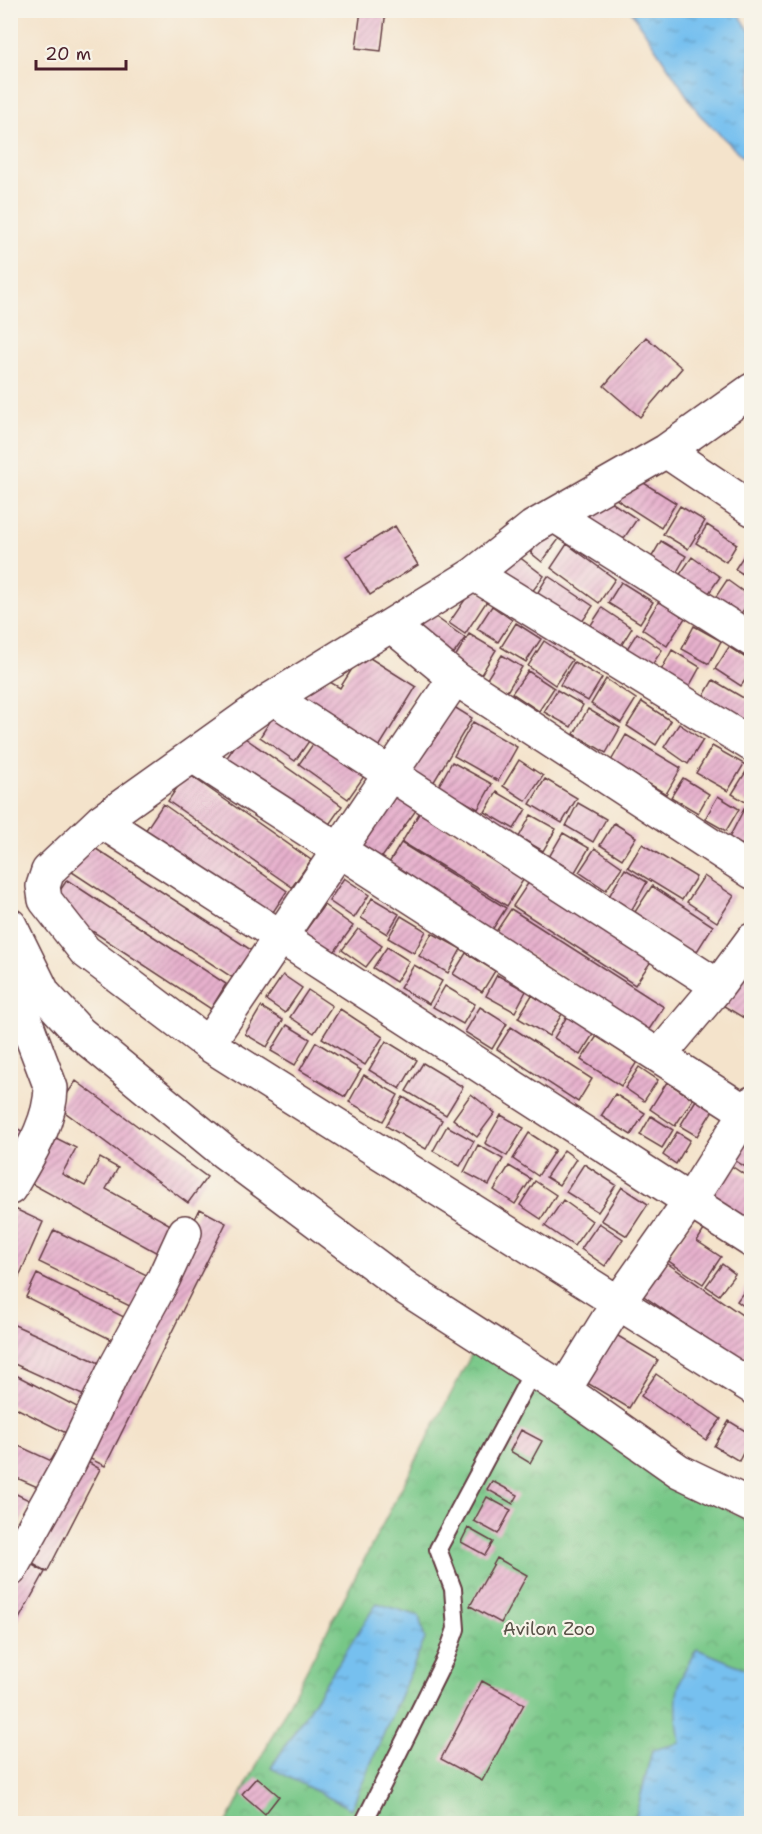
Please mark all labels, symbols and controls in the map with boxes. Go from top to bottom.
scale bar [36,33,126,71]
text: 20 m [45,42,91,66]
park label: Avilon Zoo [503,1617,595,1641]

